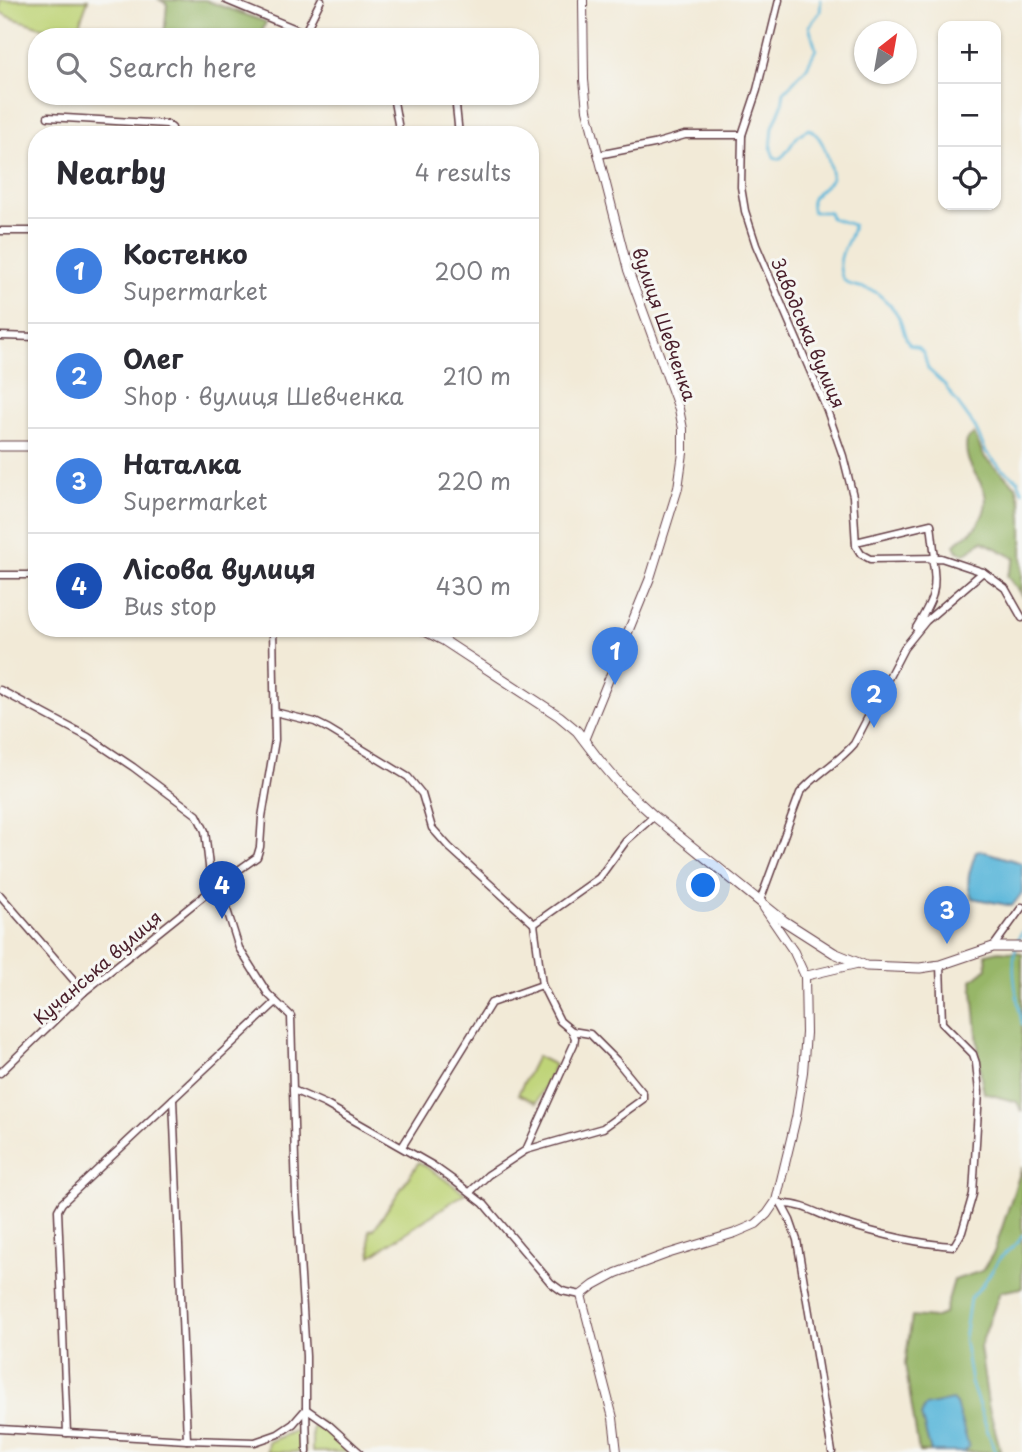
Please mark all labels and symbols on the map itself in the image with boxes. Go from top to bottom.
north arrow [854,21,917,84]
street label: вулиця Шевченка [626,244,704,405]
street label: Заводська вулиця [765,254,853,412]
pin: 1 [592,627,638,685]
pin: 2 [851,670,897,728]
pin: 4 [199,861,245,919]
your location [686,868,720,902]
pin: 3 [924,886,970,944]
street label: Кучанська вулиця [27,904,167,1030]

